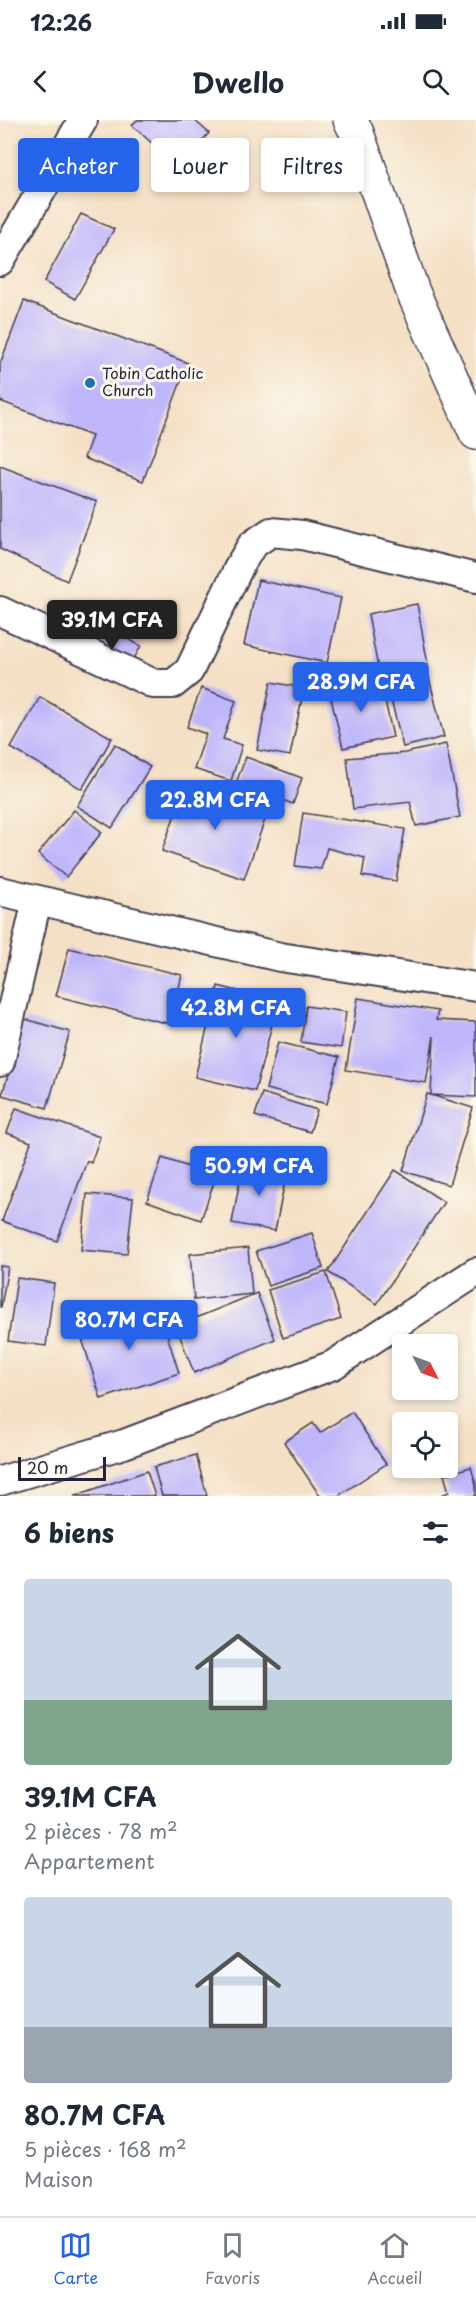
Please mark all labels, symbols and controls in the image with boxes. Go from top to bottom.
text: 12:26 [30,5,92,38]
text: Dwello [192,61,284,102]
icon: back [24,65,57,98]
icon: search [419,65,452,98]
chip: Acheter [18,138,139,192]
chip: Louer [151,138,249,192]
chip: Filtres [261,138,364,192]
place label: Tobin Catholic Church [102,361,203,401]
marker: Tobin Catholic Church [83,376,97,390]
pin: 39.1M CFA [43,600,181,651]
text: 39.1M CFA [61,604,163,634]
pin: 28.9M CFA [292,662,430,713]
text: 28.9M CFA [307,666,415,696]
pin: 22.8M CFA [146,780,284,831]
text: 22.8M CFA [160,784,270,814]
pin: 42.8M CFA [167,988,305,1039]
text: 42.8M CFA [181,992,291,1022]
pin: 50.9M CFA [190,1146,328,1197]
text: 50.9M CFA [204,1150,314,1180]
pin: 80.7M CFA [60,1300,198,1351]
text: 80.7M CFA [75,1304,183,1334]
north arrow [392,1334,458,1400]
map controls [392,1334,458,1478]
button: locate [392,1412,458,1478]
scale bar [18,1454,106,1482]
text: 20 m [27,1455,68,1479]
text: 6 biens [24,1513,114,1552]
icon: filters [419,1516,452,1549]
icon: home [184,1618,292,1726]
text: 39.1M CFA [24,1777,157,1816]
text: 2 pièces · 78 m² [24,1816,177,1846]
text: Appartement [24,1846,154,1876]
icon: home [184,1936,292,2044]
text: 80.7M CFA [24,2095,165,2134]
text: 5 pièces · 168 m² [24,2134,187,2164]
text: Maison [24,2164,93,2194]
tab: Carte [54,2229,98,2289]
tab: Favoris [205,2229,260,2289]
tab: Accueil [367,2229,422,2289]

